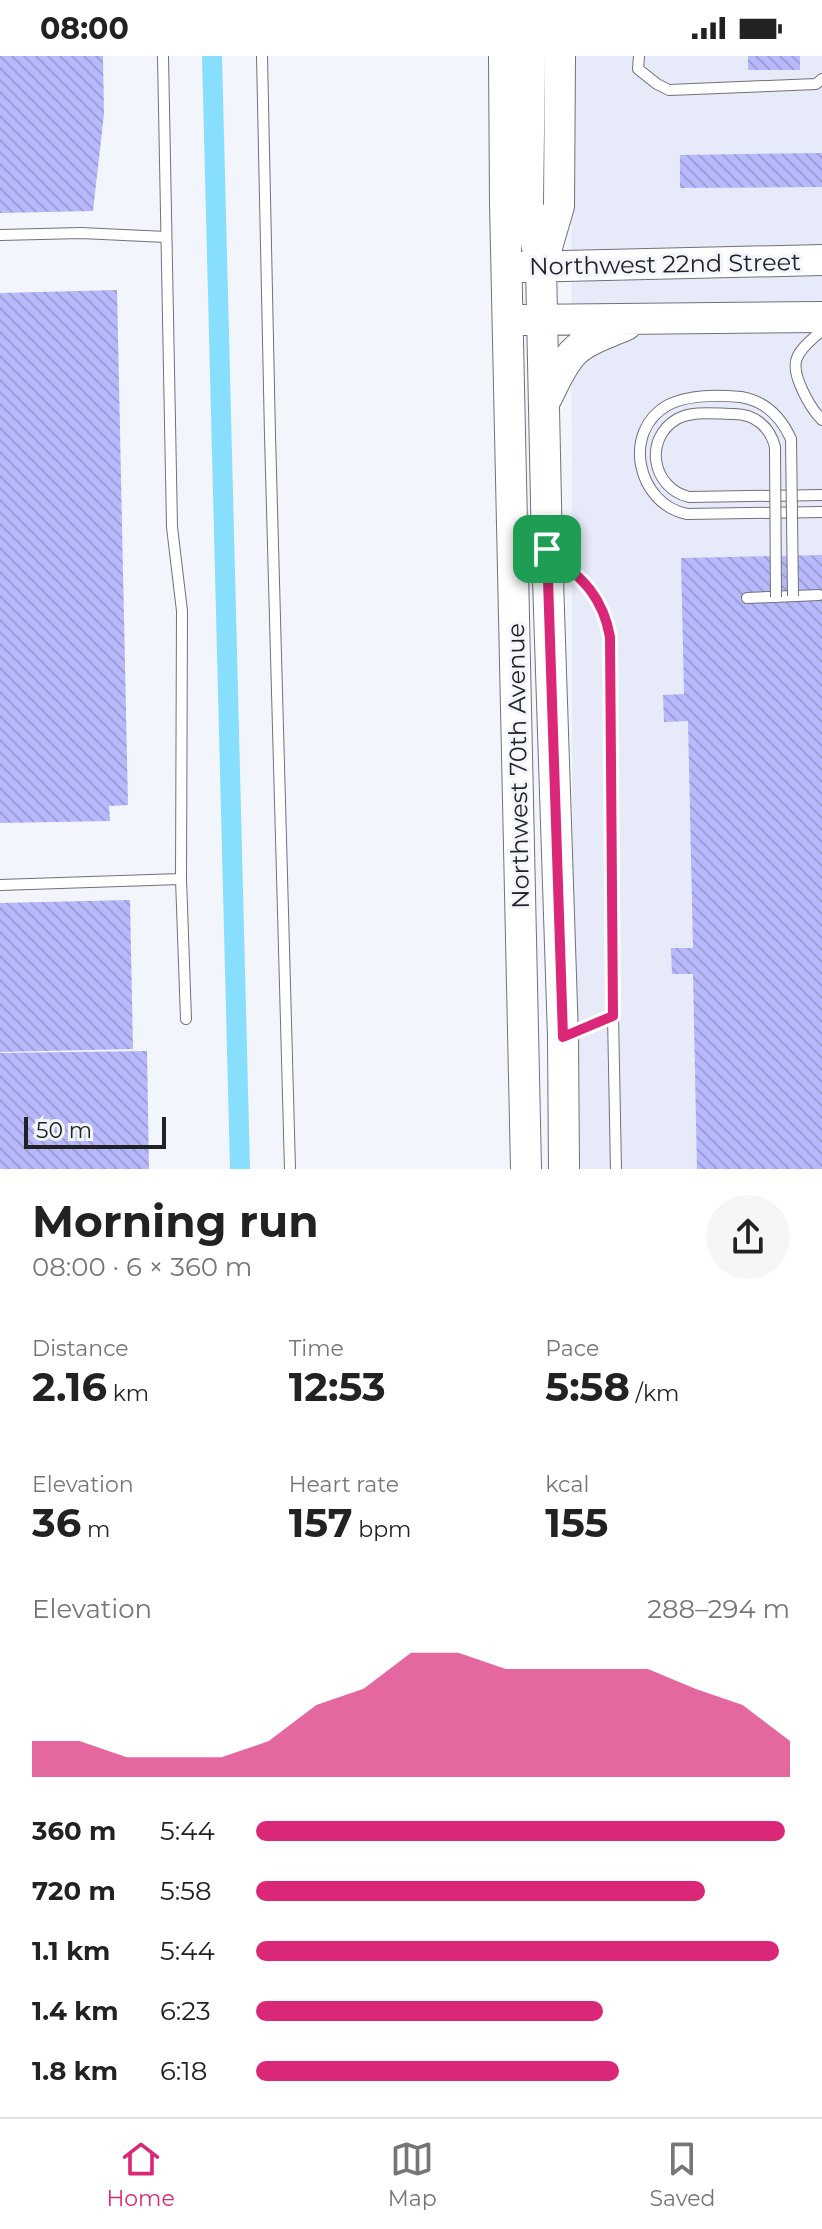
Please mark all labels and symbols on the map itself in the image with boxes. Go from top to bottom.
street label: Northwest 22nd Street [529,247,801,281]
pin [513,515,581,583]
street label: Northwest 70th Avenue [501,623,535,909]
scale bar [24,1113,166,1149]

